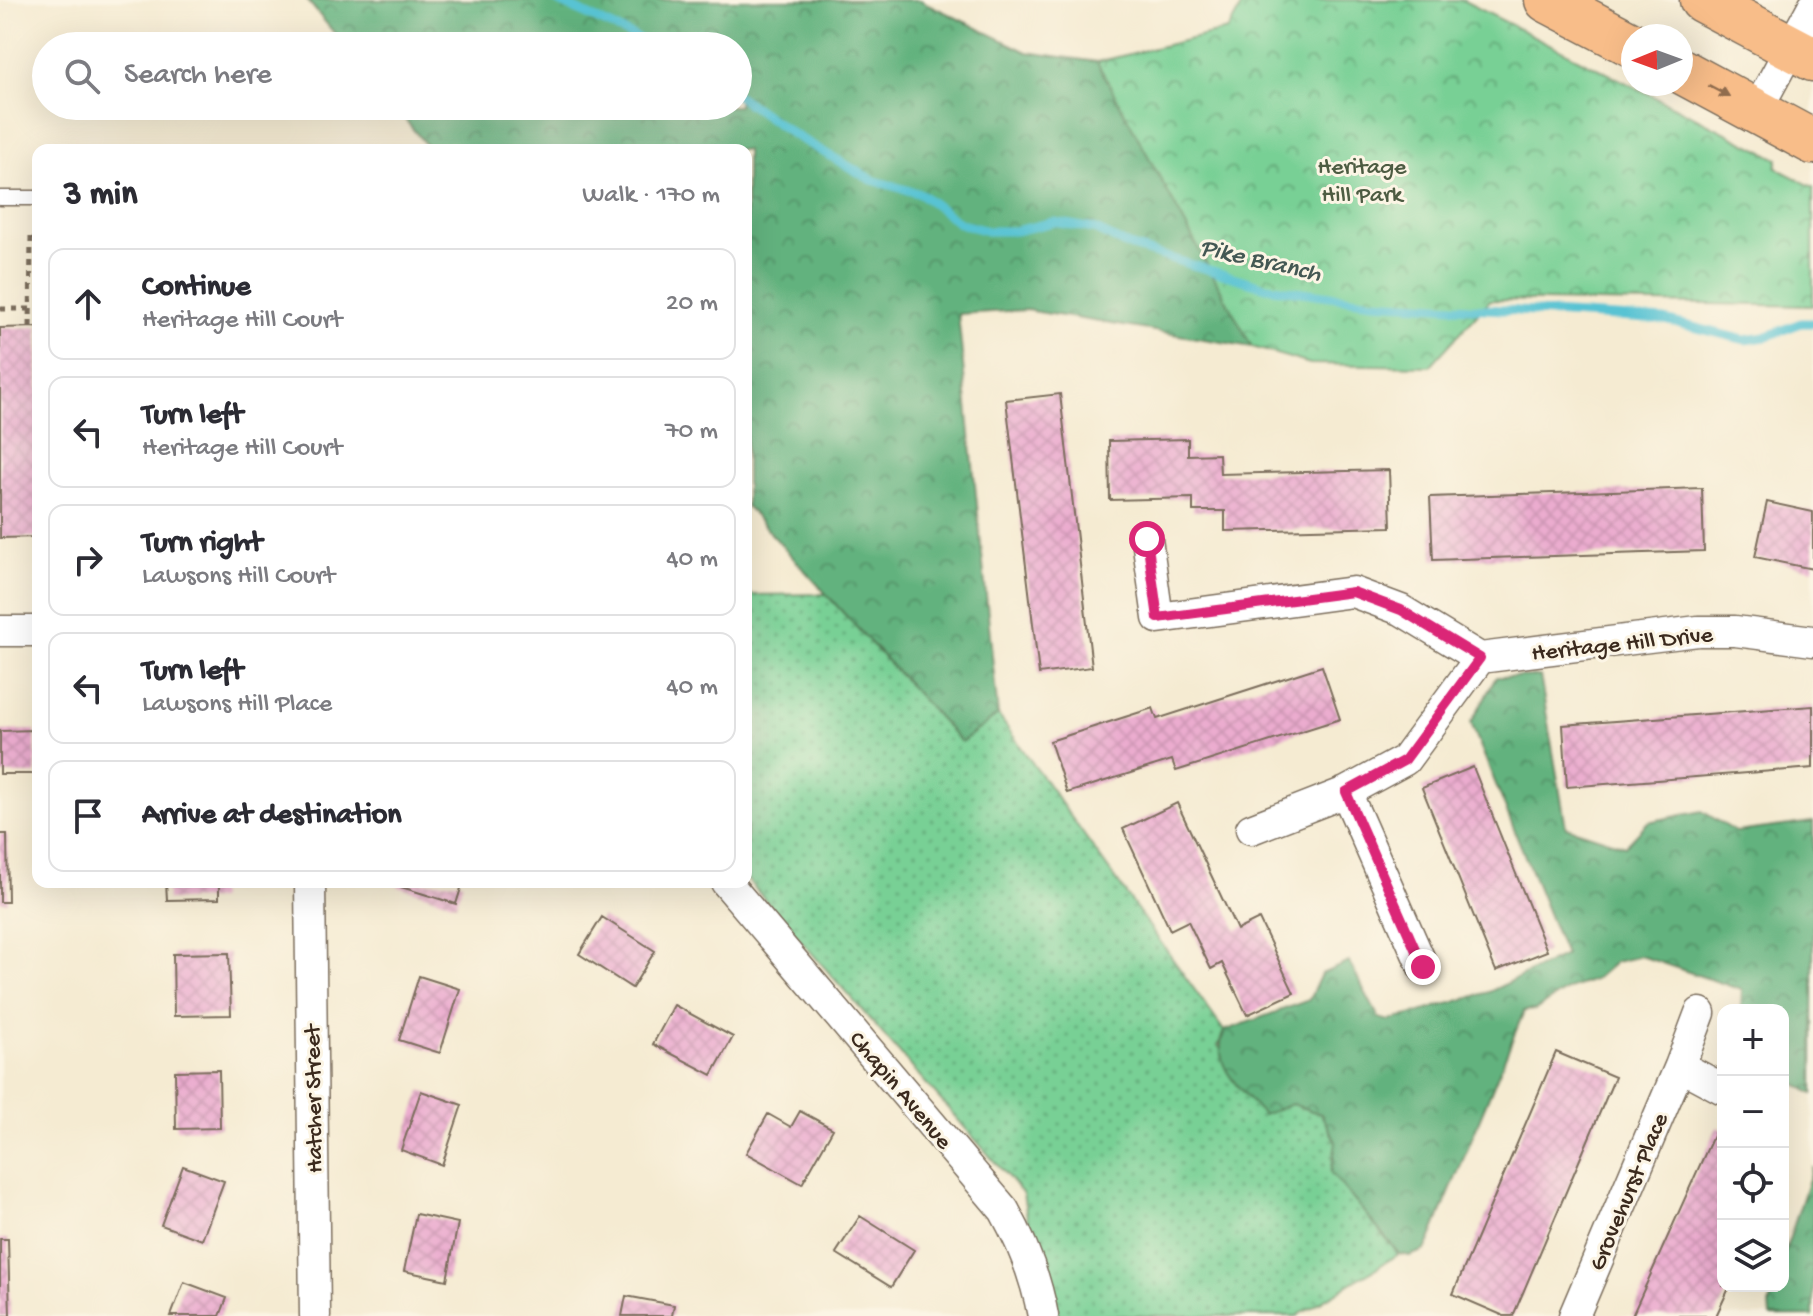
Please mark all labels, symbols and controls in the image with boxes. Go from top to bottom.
north arrow [1621,24,1693,96]
search box [32,32,752,120]
icon: search [60,54,104,98]
text: Search here [124,59,272,94]
one-way arrow [1707,84,1730,97]
park label: Heritage Hill Park [1318,154,1407,211]
text: 3 min [64,176,137,216]
text: Walk · 170 m [582,181,720,212]
water label: Pike Branch [1196,233,1325,292]
text: Continue [142,271,251,306]
icon: ahead [66,282,110,326]
text: 20 m [666,289,718,320]
text: Heritage Hill Court [142,306,342,337]
text: Turn left [142,399,243,434]
icon: left [66,410,110,454]
text: 70 m [665,417,718,448]
text: Heritage Hill Court [142,434,342,465]
route start [1129,521,1165,557]
text: Turn right [142,527,262,562]
icon: right [66,538,110,582]
text: 40 m [666,545,718,576]
text: Lawsons Hill Court [142,562,335,593]
street label: Heritage Hill Drive [1530,621,1715,669]
text: Turn left [142,655,243,690]
icon: left [66,666,110,710]
text: 40 m [666,673,718,704]
text: Lawsons Hill Place [142,690,332,721]
icon: arrive [66,794,110,838]
text: Arrive at destination [142,799,402,834]
route end [1405,949,1441,985]
map controls [1717,1004,1789,1292]
button: + [1717,1004,1789,1076]
street label: Hatcher Street [300,1022,331,1173]
street label: Chapin Avenue [841,1026,958,1157]
button: − [1717,1076,1789,1148]
street label: Grovehurst Place [1584,1109,1677,1276]
button: locate [1717,1148,1789,1220]
button: layers [1717,1220,1789,1292]

